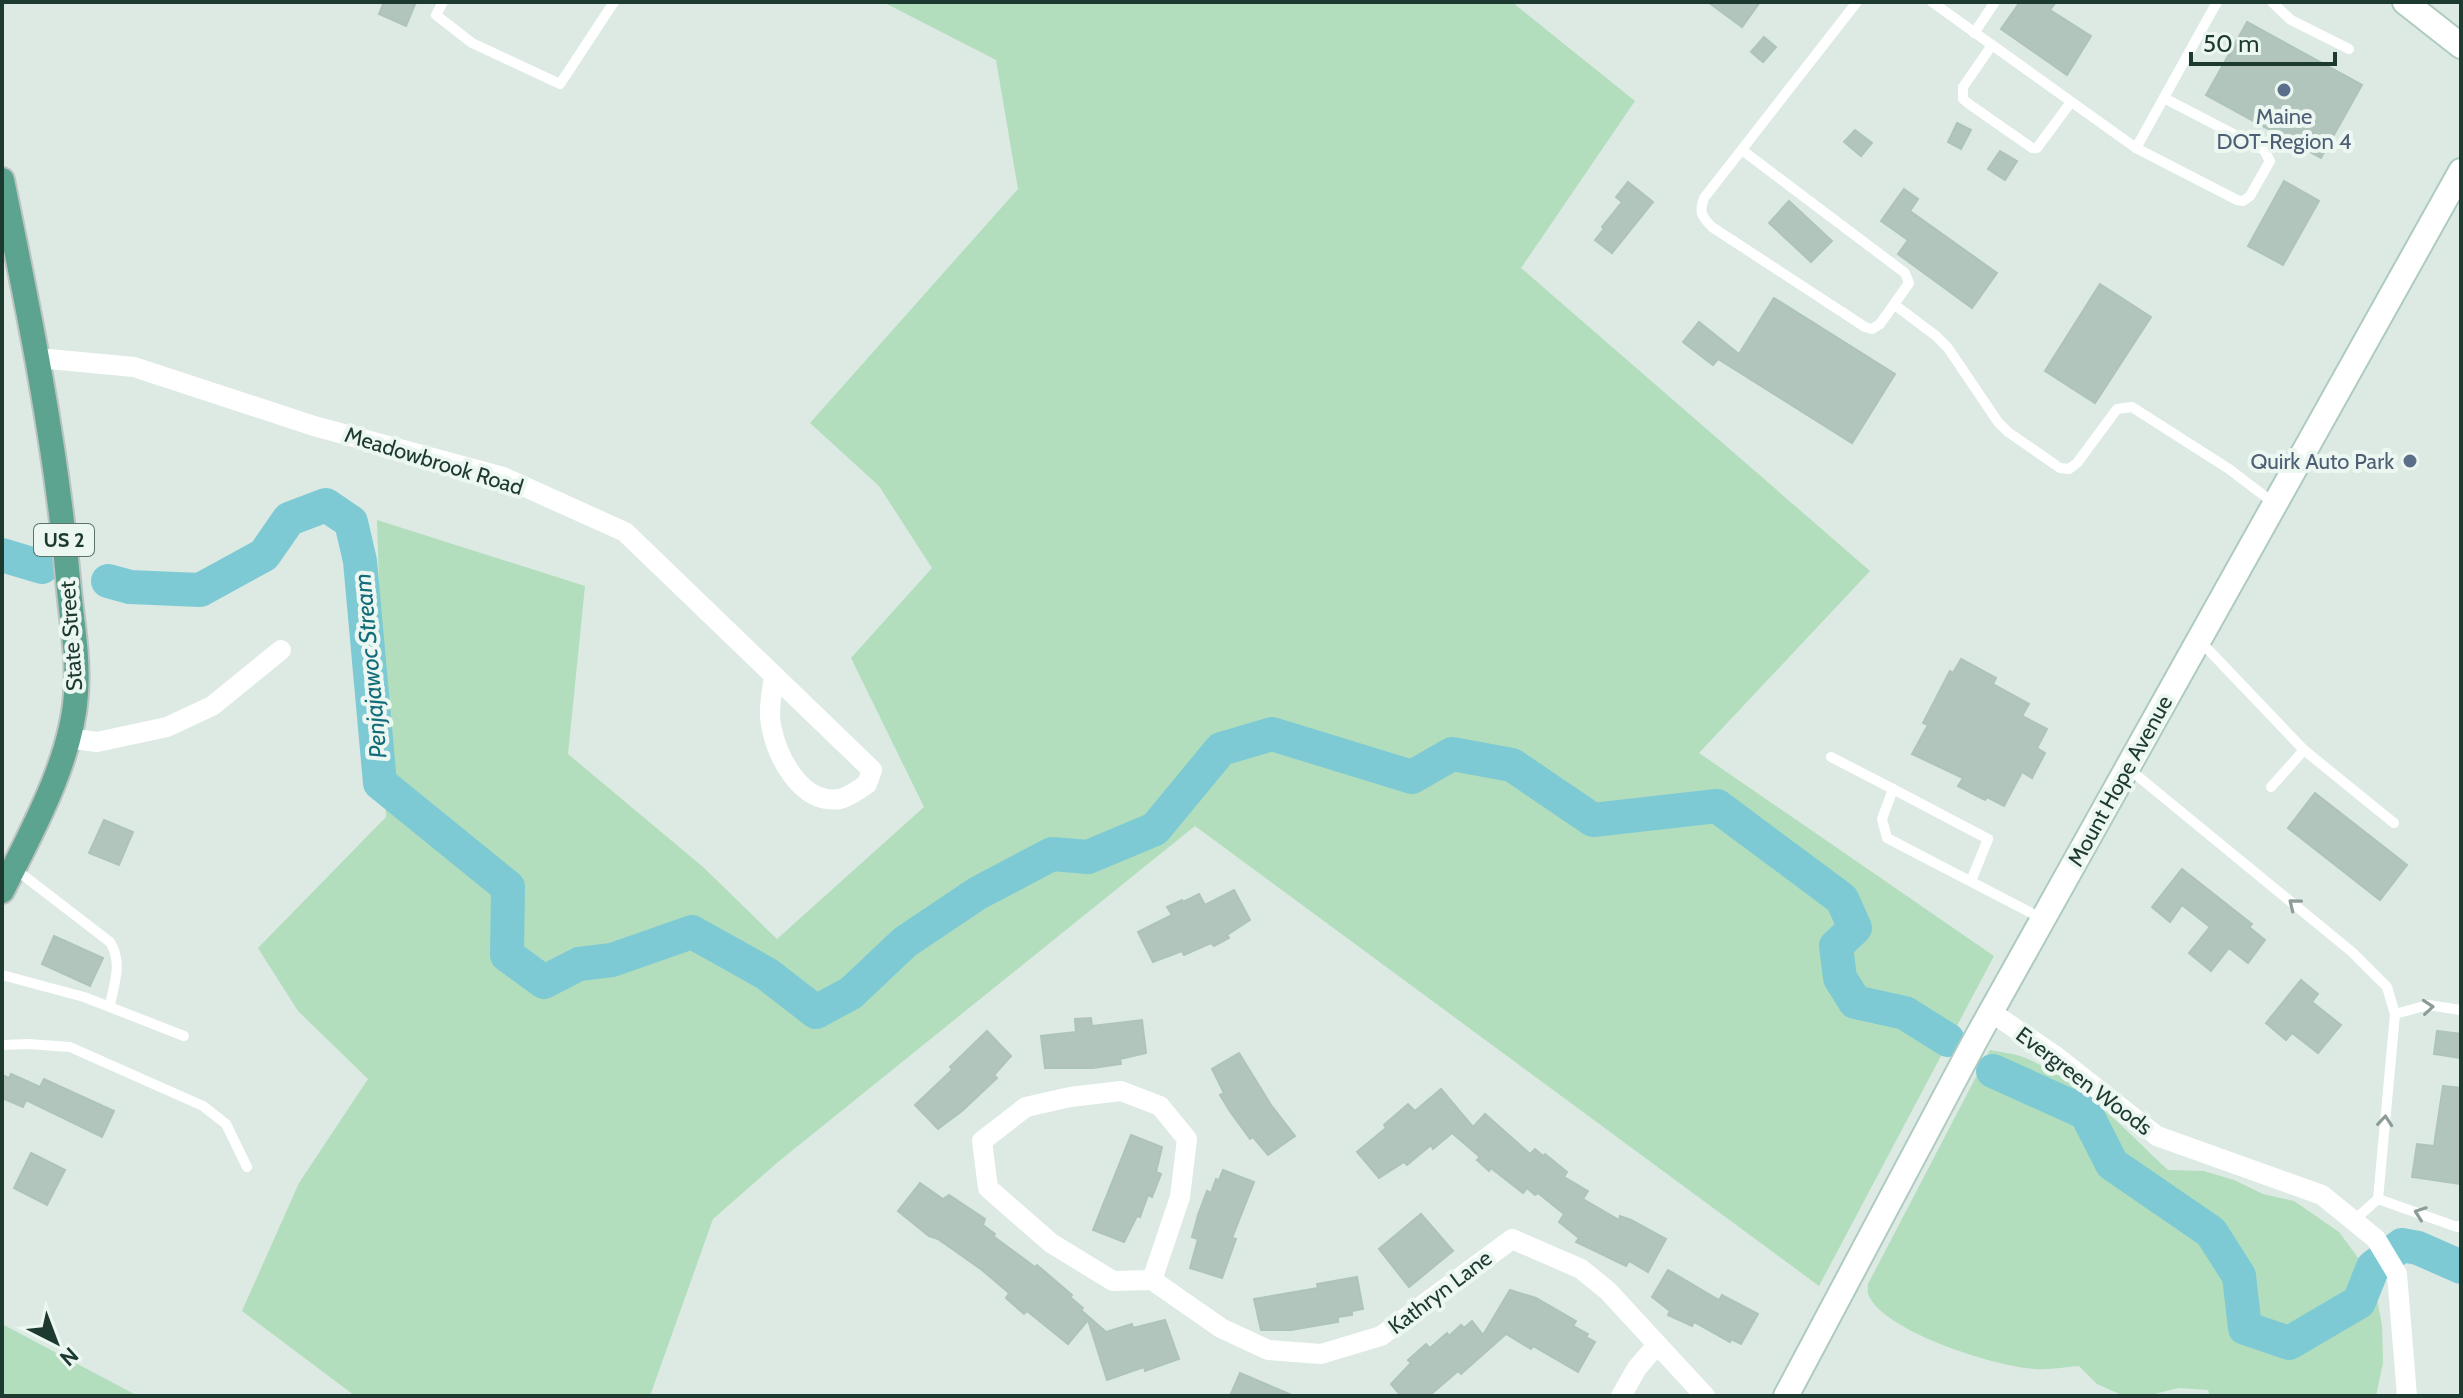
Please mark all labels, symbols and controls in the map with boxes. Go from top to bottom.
scale bar [2191,16,2335,66]
text: 50 m [2203,29,2259,58]
marker: Maine DOT-Region 4 [2275,81,2293,99]
place label: Maine DOT-Region 4 [2217,103,2352,155]
street label: Meadowbrook Road [342,421,526,501]
place label: Quirk Auto Park [2250,448,2394,475]
marker: Quirk Auto Park [2401,452,2419,470]
road number: US 2 [34,524,94,556]
water label: Penjajawoc Stream [347,572,393,760]
street label: State Street [54,579,88,692]
street label: Mount Hope Avenue [2062,691,2178,871]
one-way arrow [2288,900,2303,914]
one-way arrow [2422,999,2435,1016]
street label: Evergreen Woods [2011,1021,2157,1141]
one-way arrow [2377,1114,2394,1127]
one-way arrow [2413,1207,2427,1223]
street label: Kathryn Lane [1383,1244,1497,1340]
north arrow [16,1302,96,1382]
text: N [54,1341,84,1372]

